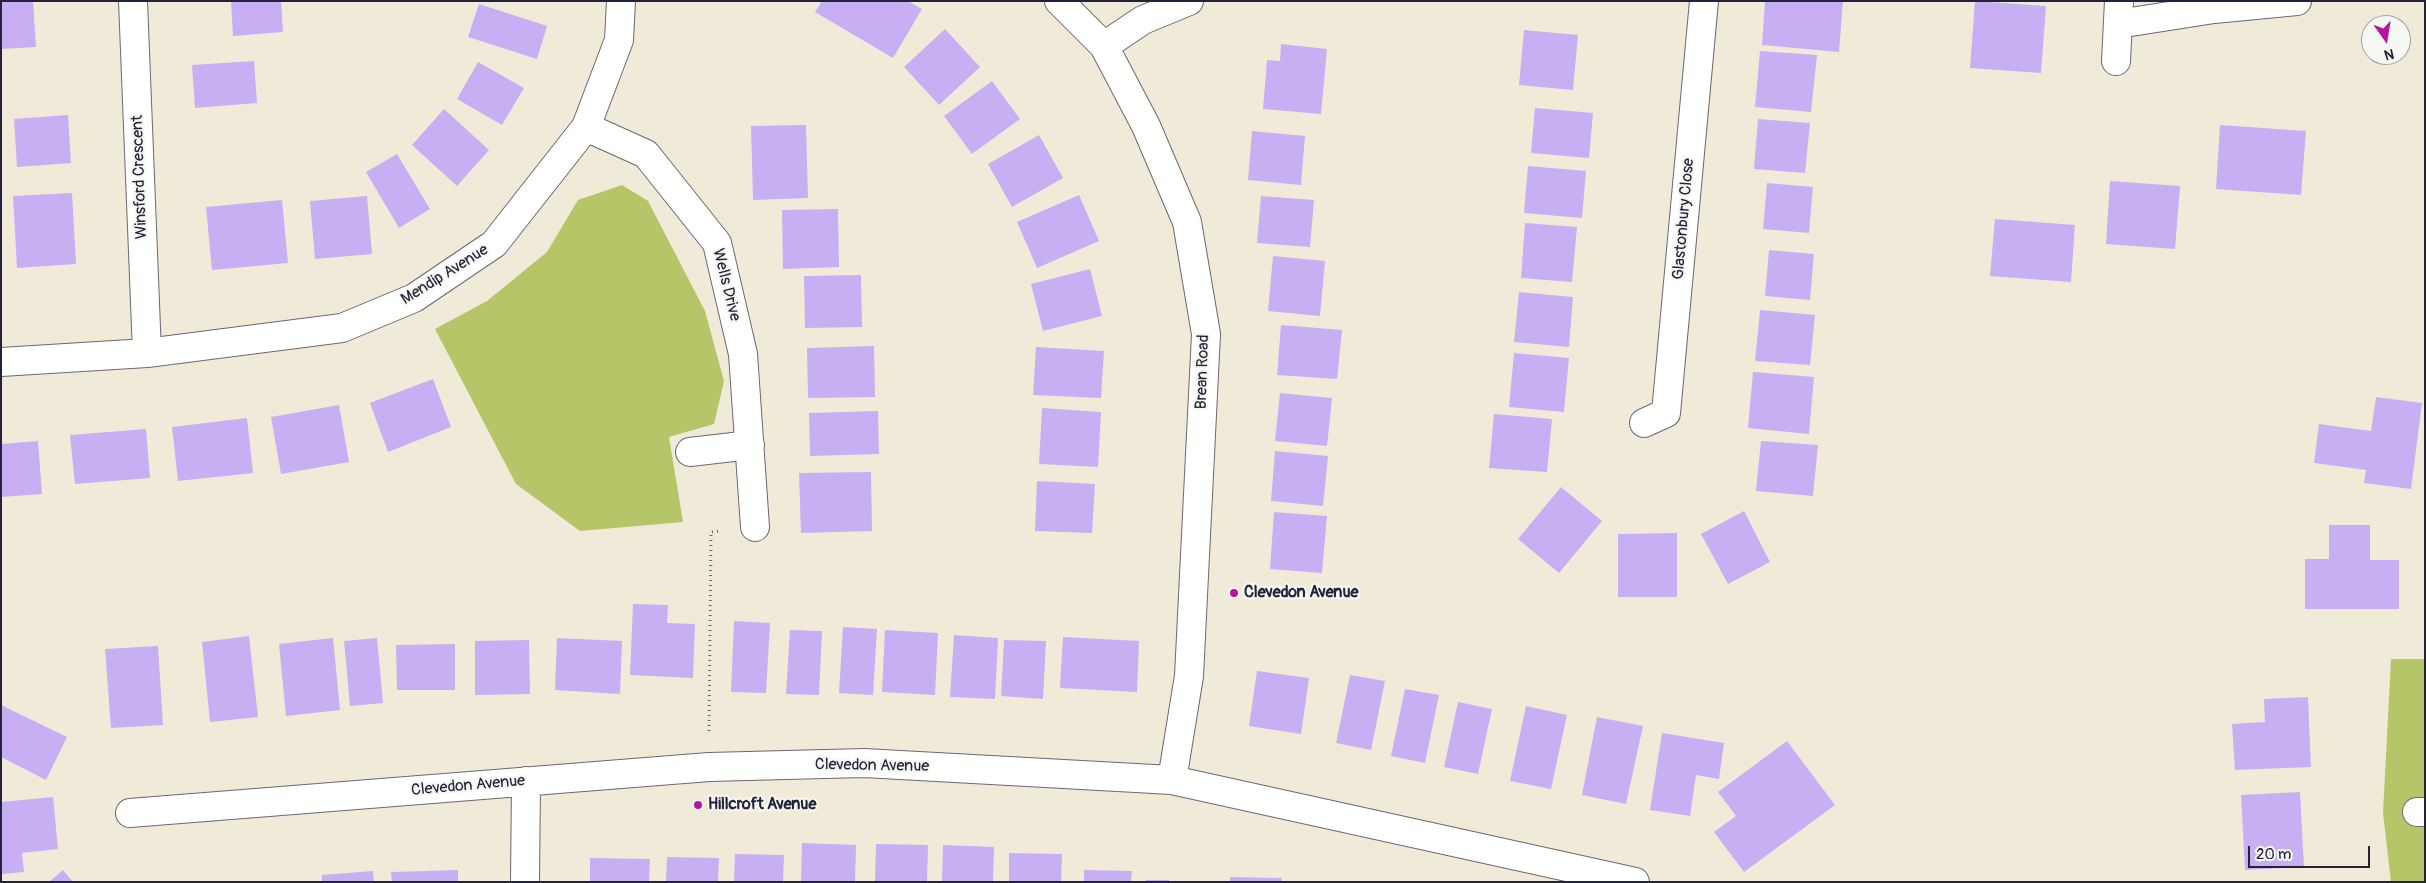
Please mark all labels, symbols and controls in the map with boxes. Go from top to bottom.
north arrow [2361,15,2411,65]
text: N [2383,45,2396,63]
street label: Winsford Crescent [128,114,152,240]
street label: Glastonbury Close [1669,157,1699,281]
street label: Mendip Avenue [398,241,492,309]
street label: Wells Drive [708,247,744,323]
street label: Brean Road [1192,334,1214,410]
place label: Clevedon Avenue [1244,583,1358,603]
marker: Clevedon Avenue [1228,587,1240,599]
street label: Clevedon Avenue [815,755,929,777]
street label: Clevedon Avenue [410,771,526,801]
place label: Hillcroft Avenue [708,795,816,815]
marker: Hillcroft Avenue [692,799,704,811]
scale bar [2251,836,2374,868]
text: 20 m [2256,845,2291,864]

